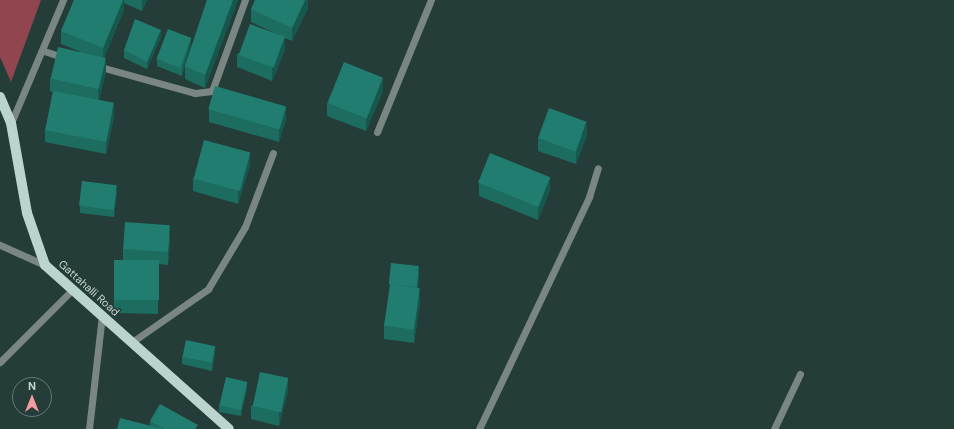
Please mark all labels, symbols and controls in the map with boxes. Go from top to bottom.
street label: Gattahalli Road [56,257,122,319]
north arrow [12,377,52,417]
text: N [28,379,36,393]

